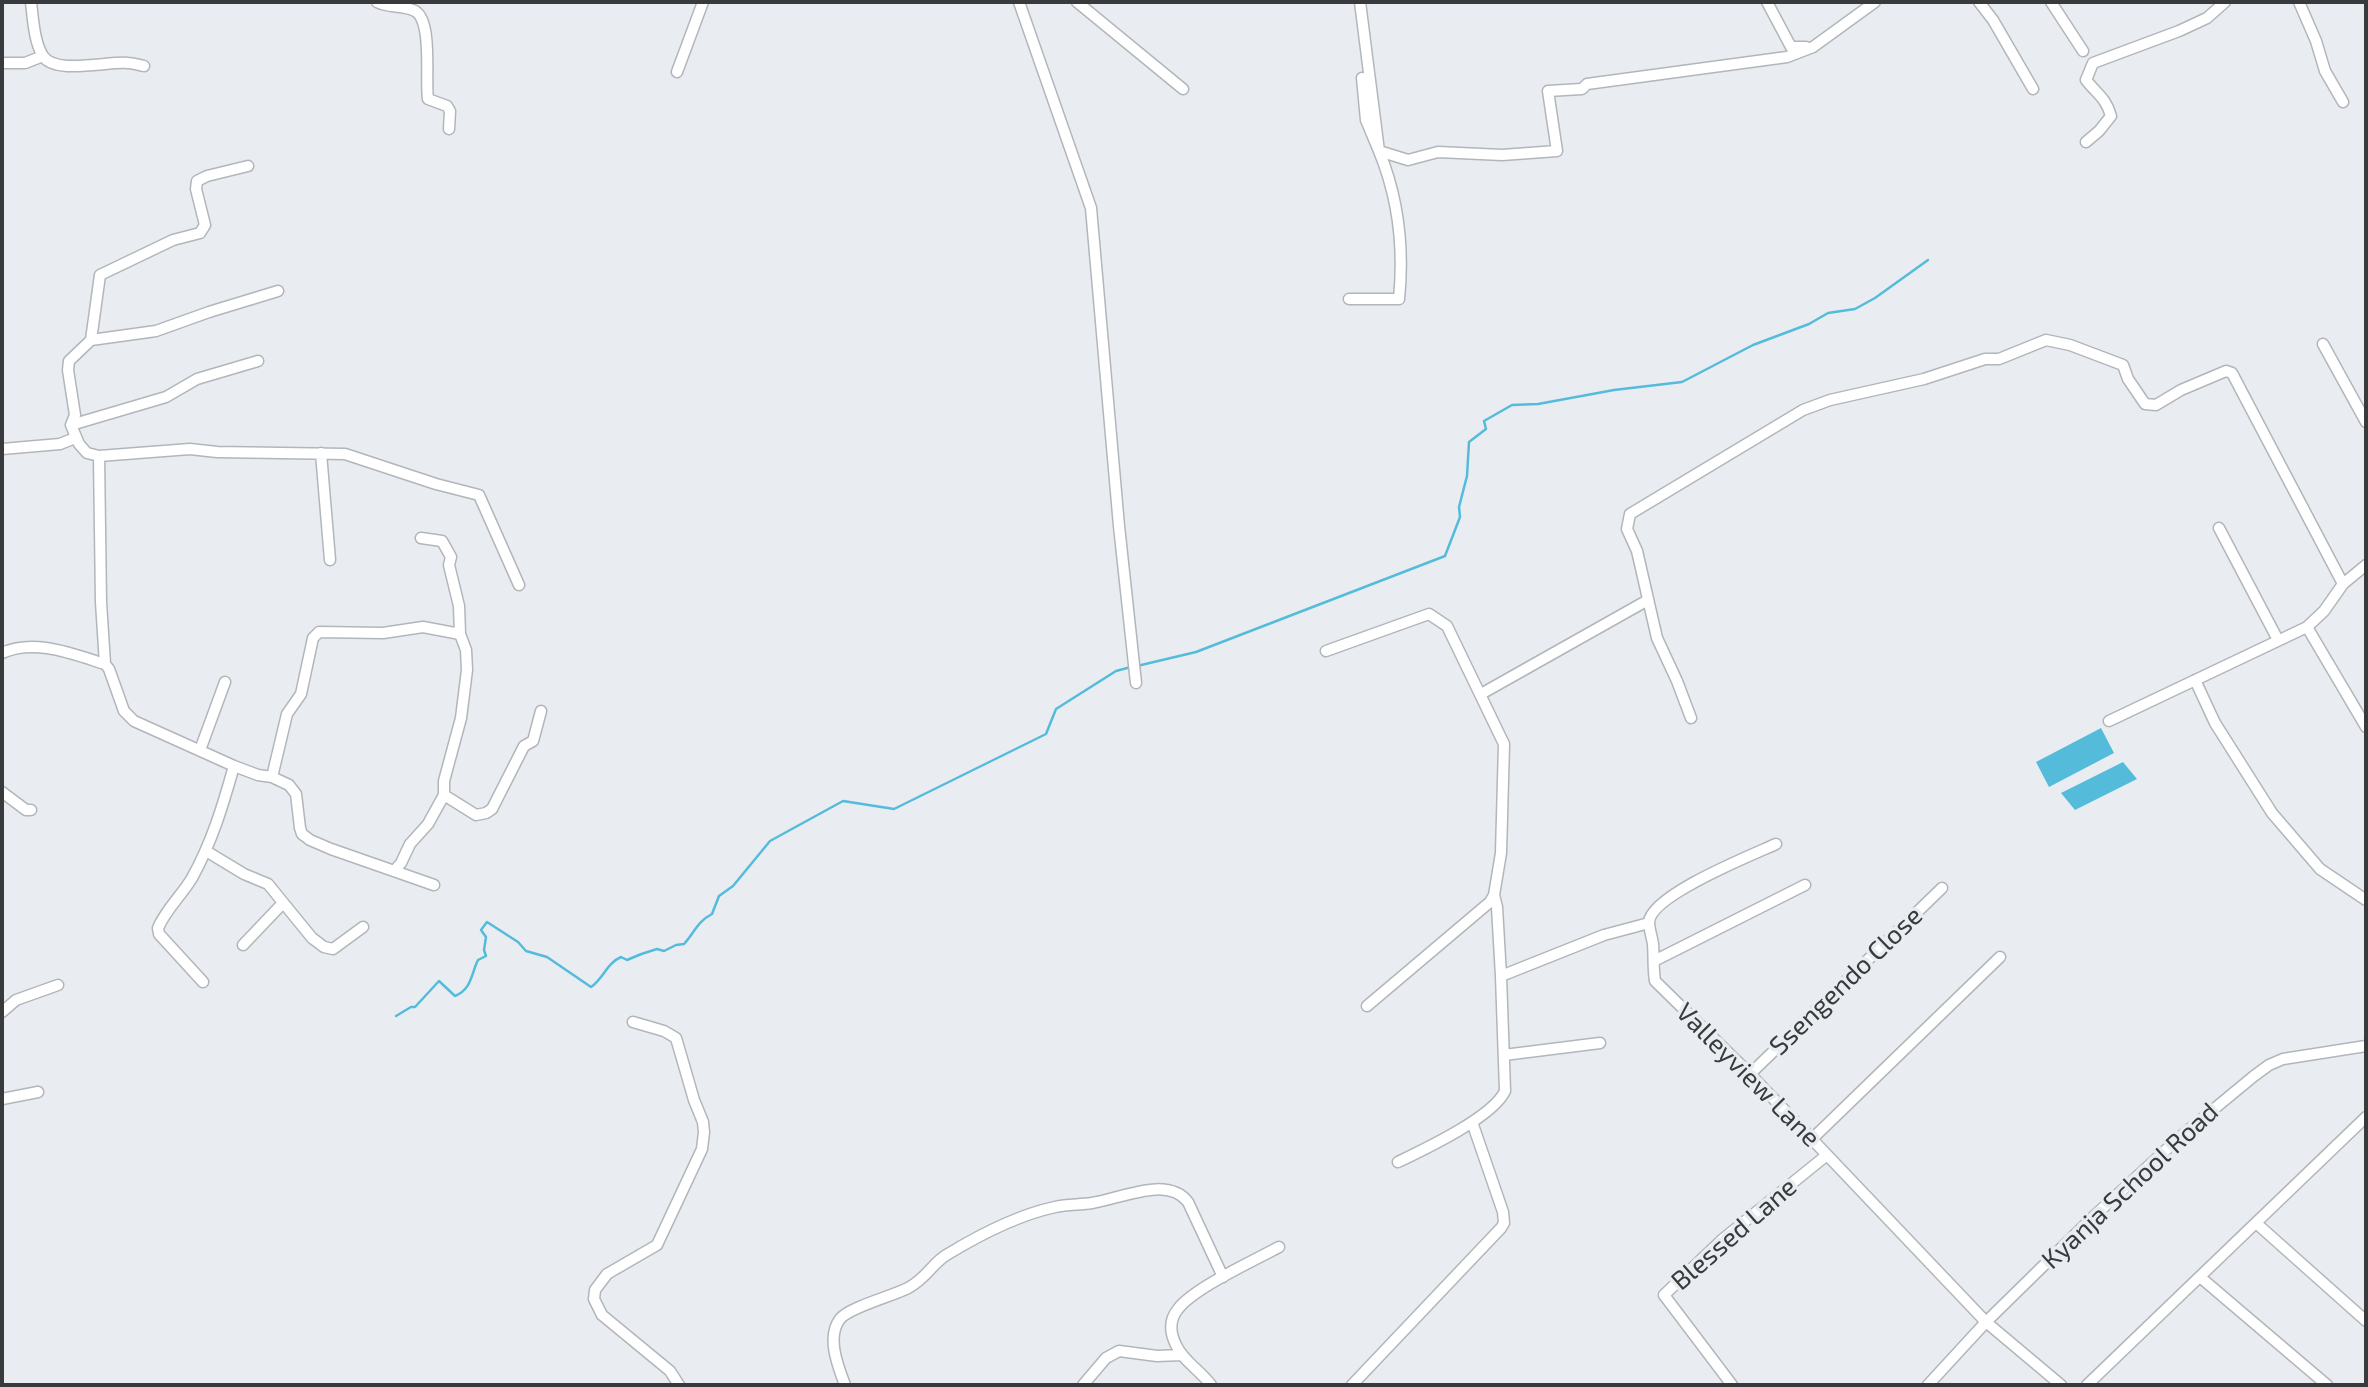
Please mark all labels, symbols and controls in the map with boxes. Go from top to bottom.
street label: Ssengendo Close [1763,900,1929,1062]
street label: Valleyview Lane [1670,997,1826,1153]
street label: Kyanja School Road [2035,1096,2225,1276]
street label: Blessed Lane [1665,1171,1803,1297]

